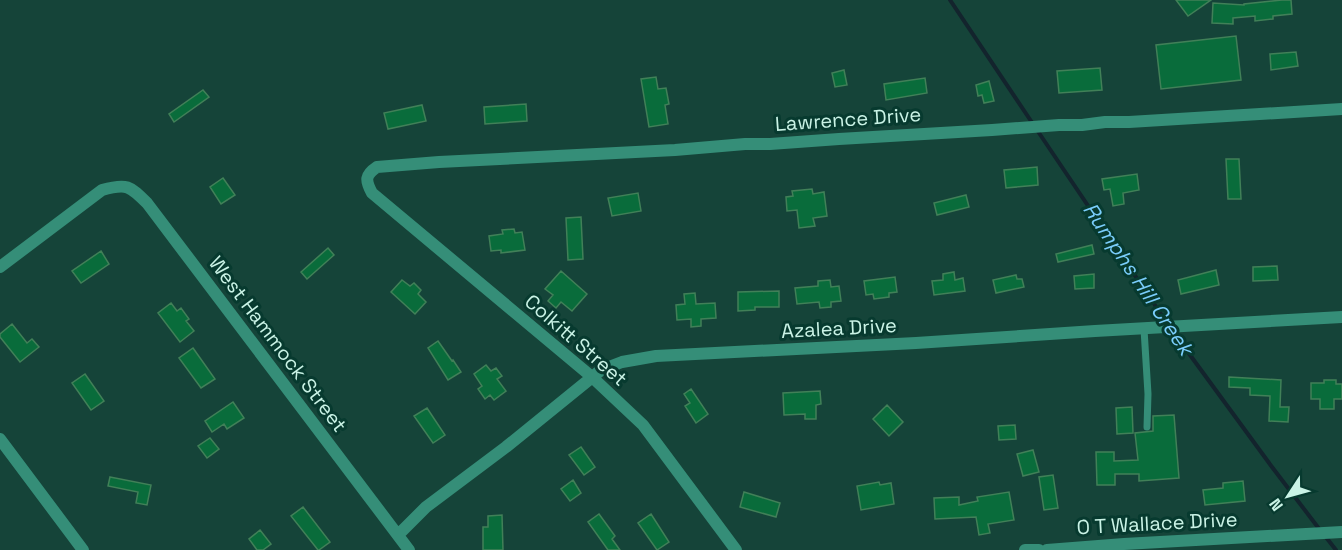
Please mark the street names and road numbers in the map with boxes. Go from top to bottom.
street label: Lawrence Drive [774,101,922,137]
street label: West Hammock Street [203,251,353,437]
street label: Colkitt Street [519,288,633,392]
street label: Azalea Drive [781,312,897,344]
street label: O T Wallace Drive [1076,506,1238,540]

